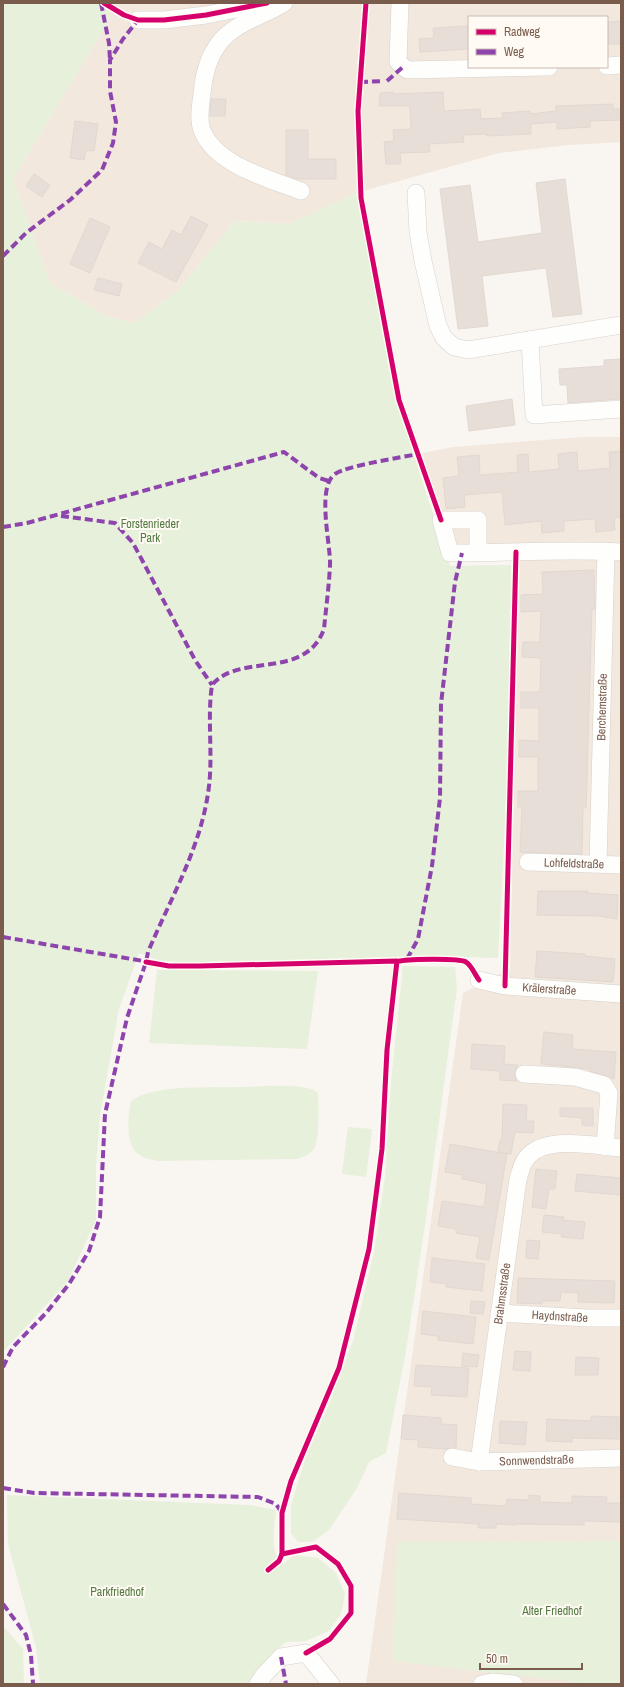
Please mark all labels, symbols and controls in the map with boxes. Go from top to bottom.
legend [468,16,608,68]
text: Radweg [504,24,541,40]
text: Weg [504,44,525,60]
park label: Forstenrieder Park [121,516,180,546]
street label: Berchemstraße [593,673,611,741]
street label: Lohfeldstraße [544,855,604,872]
street label: Krälerstraße [522,979,577,999]
street label: Brahmsstraße [490,1262,514,1325]
street label: Haydnstraße [531,1307,589,1326]
street label: Sonnwendstraße [499,1451,574,1469]
park label: Parkfriedhof [90,1584,144,1600]
park label: Alter Friedhof [521,1603,582,1619]
scale bar [480,1645,582,1671]
text: 50 m [486,1651,508,1667]

